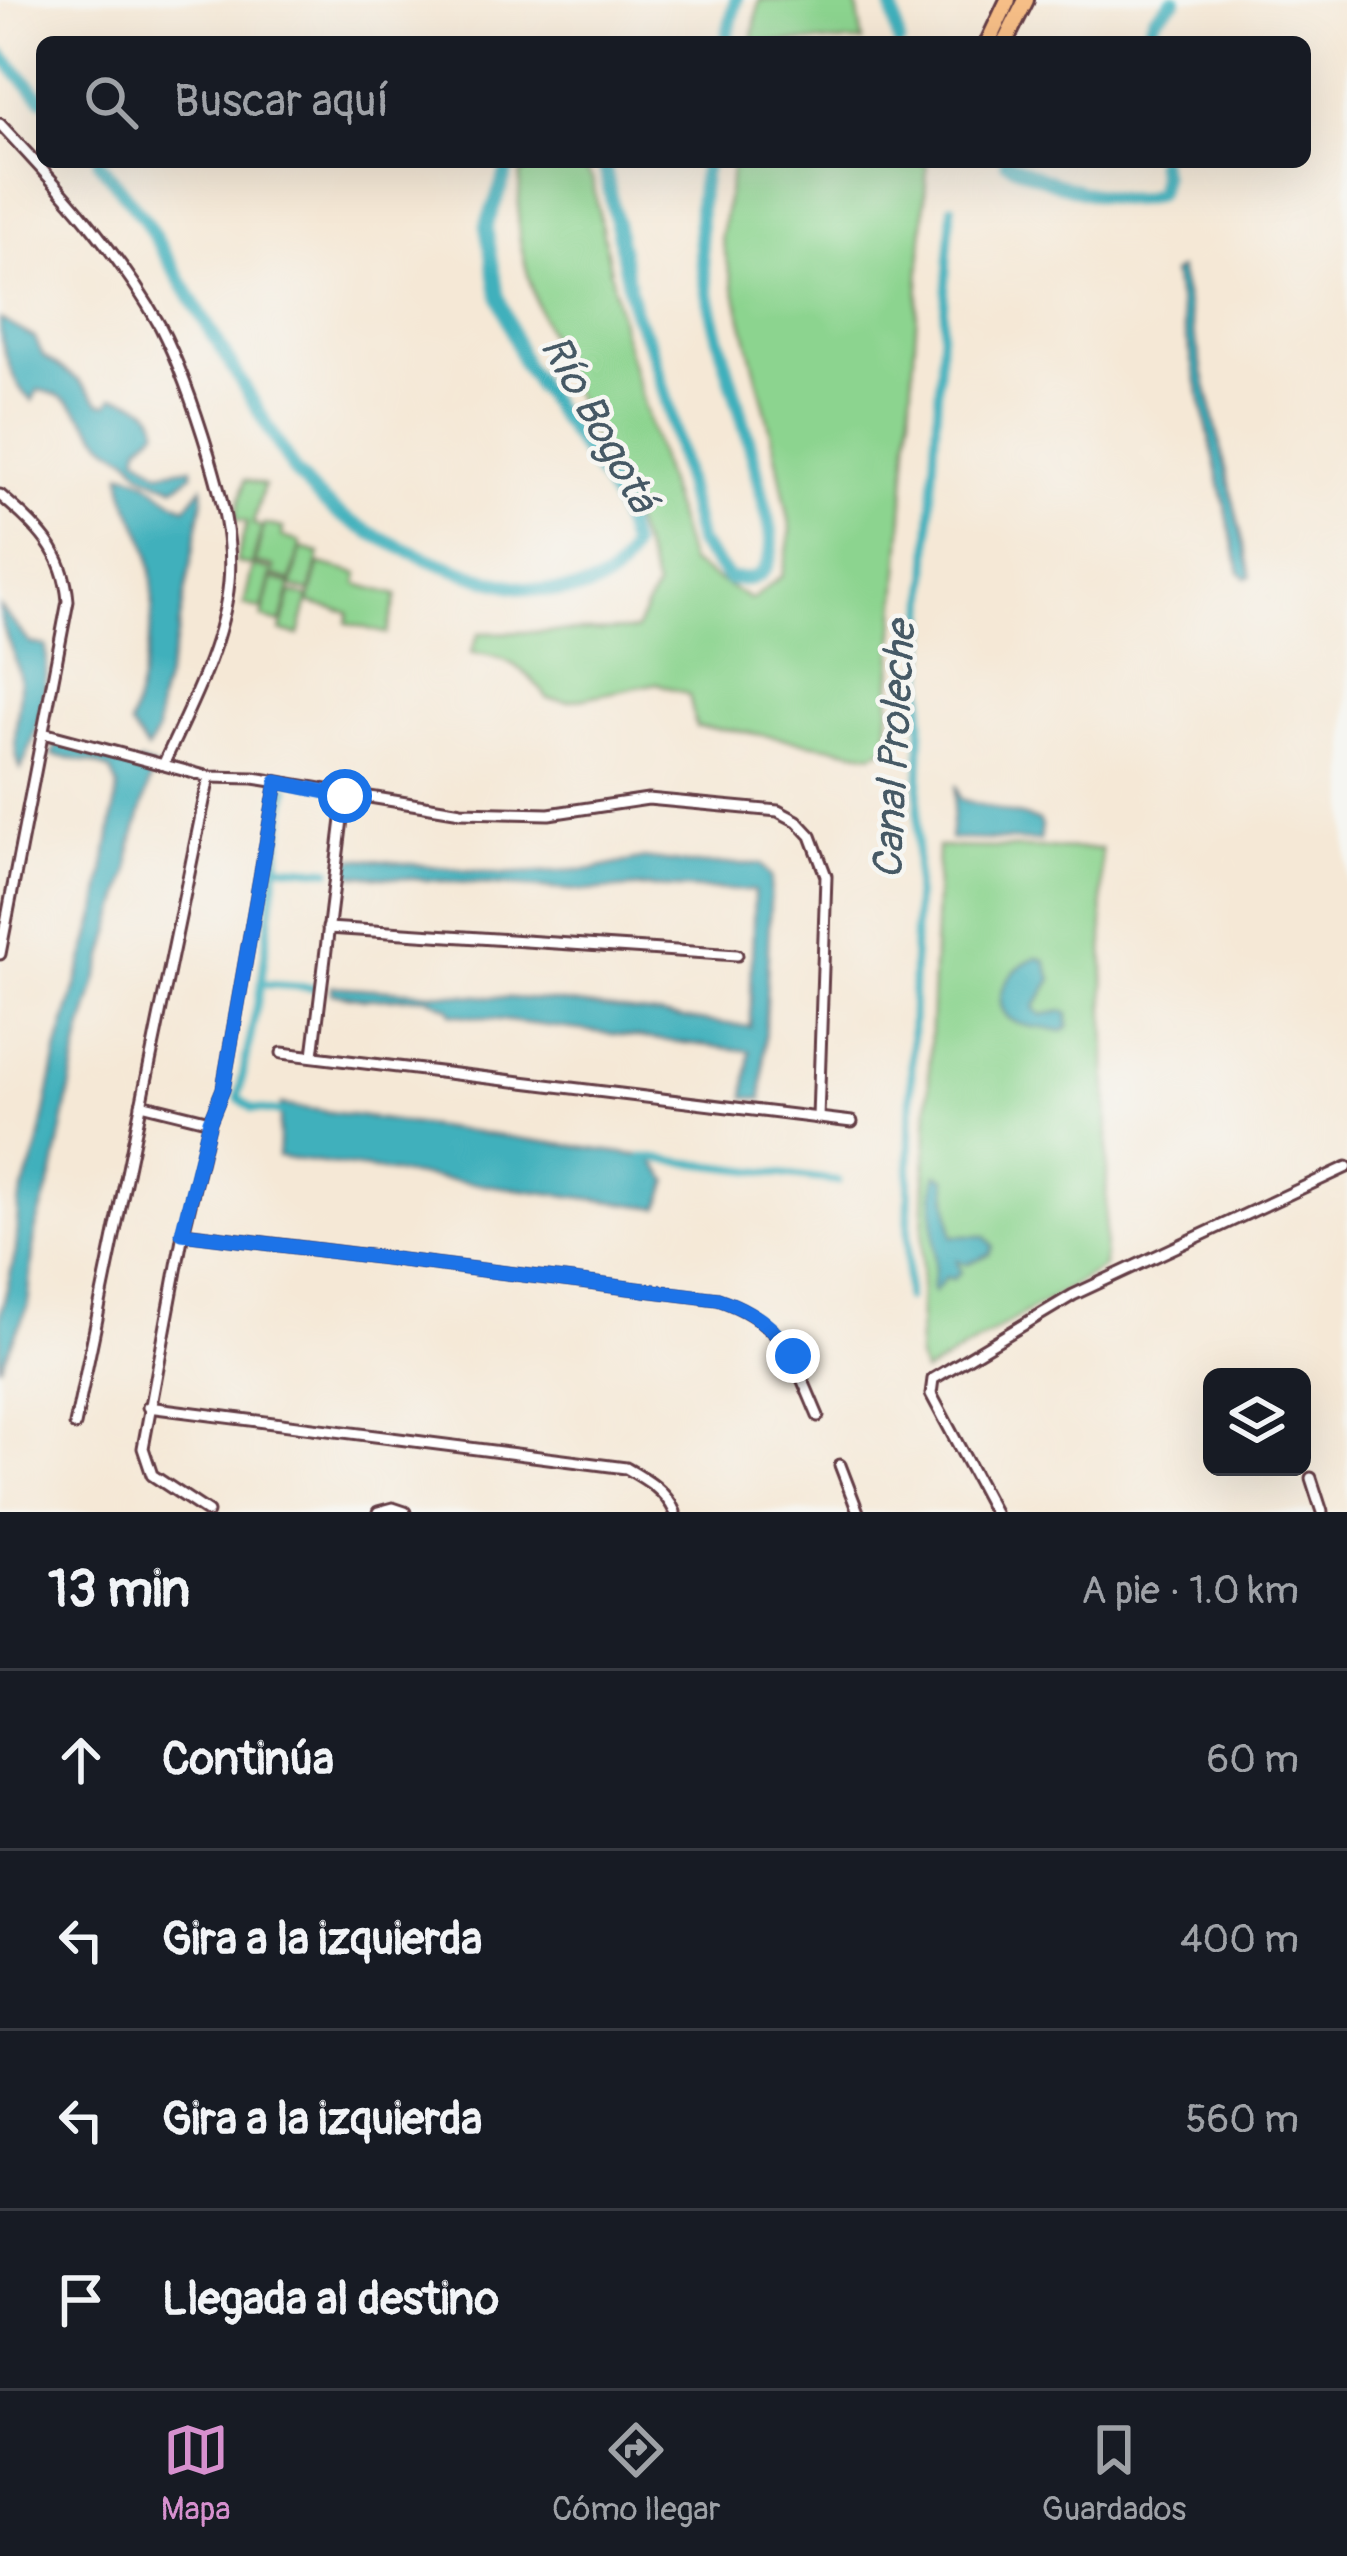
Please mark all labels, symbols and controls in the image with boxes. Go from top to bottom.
search box [36,36,1311,168]
icon: search [78,69,144,135]
text: Buscar aquí [174,74,389,130]
water label: Río Bogotá [528,326,669,524]
water label: Canal Proleche [862,616,928,880]
route start [318,769,372,823]
route end [766,1329,820,1383]
map controls [1203,1368,1311,1476]
button: layers [1203,1368,1311,1476]
text: 13 min [48,1558,190,1622]
text: A pie · 1.0 km [1081,1566,1299,1615]
icon: ahead [48,1727,114,1793]
text: Continúa [162,1732,334,1788]
text: 60 m [1207,1735,1299,1784]
icon: left [48,1907,114,1973]
text: Gira a la izquierda [162,1912,482,1968]
text: 400 m [1180,1915,1299,1964]
icon: left [48,2087,114,2153]
text: Gira a la izquierda [162,2092,482,2148]
text: 560 m [1185,2095,1299,2144]
icon: arrive [48,2267,114,2333]
text: Llegada al destino [162,2272,499,2328]
tab: Mapa [161,2417,231,2530]
tab: Cómo llegar [552,2417,720,2530]
tab: Guardados [1042,2417,1186,2530]

